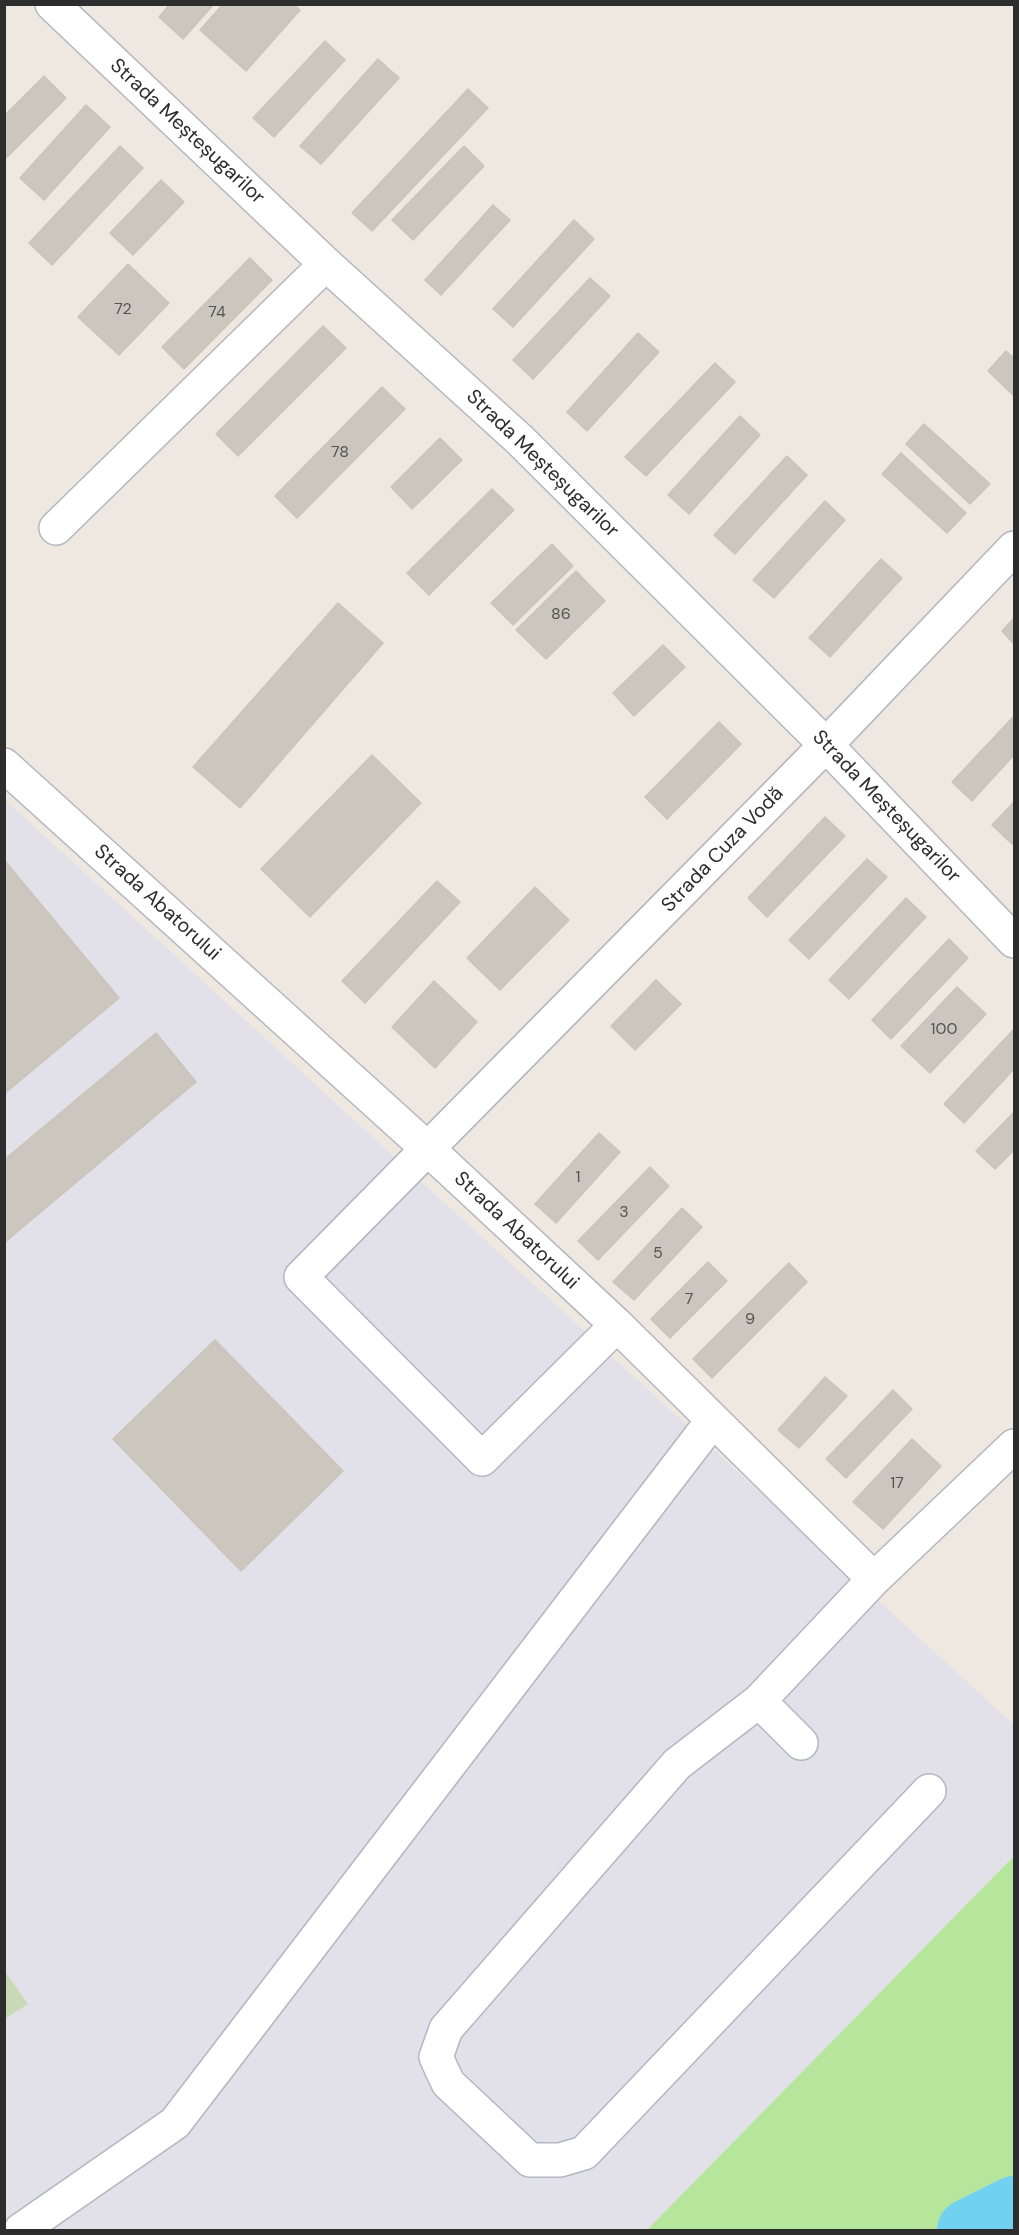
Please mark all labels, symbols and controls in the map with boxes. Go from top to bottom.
street label: Strada Meșteșugarilor [105,54,269,210]
house number: 72 [114,300,132,320]
house number: 74 [208,303,226,323]
street label: Strada Meșteșugarilor [461,385,623,543]
house number: 78 [331,443,349,463]
house number: 86 [551,605,571,625]
street label: Strada Meșteșugarilor [807,726,965,888]
street label: Strada Cuza Vodă [657,782,789,918]
street label: Strada Abatorului [89,840,225,966]
house number: 100 [931,1020,957,1040]
street label: Strada Abatorului [449,1167,583,1295]
house number: 1 [576,1168,580,1188]
house number: 3 [619,1203,629,1223]
house number: 5 [653,1244,663,1264]
house number: 7 [685,1290,693,1310]
house number: 9 [745,1310,755,1330]
house number: 17 [890,1474,904,1494]

